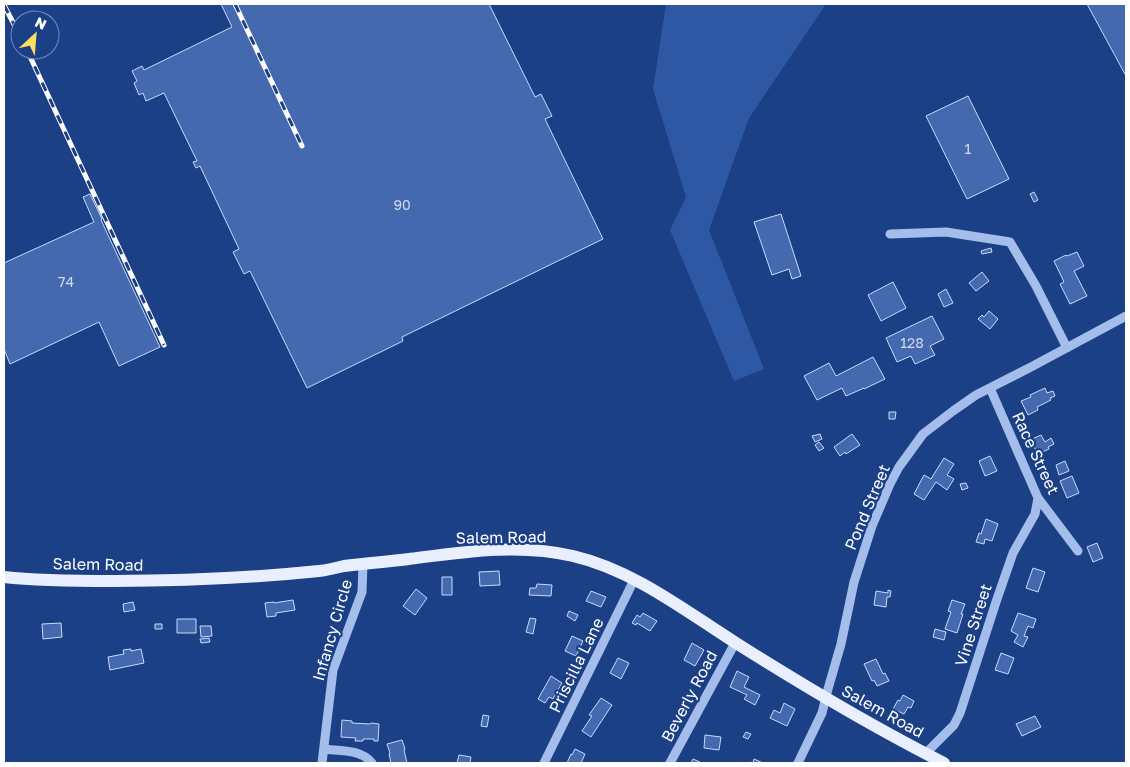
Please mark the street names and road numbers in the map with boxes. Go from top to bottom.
street label: Race Street [1008,408,1064,498]
street label: Pond Street [840,461,894,553]
street label: Salem Road [455,526,547,548]
street label: Salem Road [52,553,144,575]
street label: Infancy Circle [308,577,356,683]
street label: Vine Street [950,581,996,669]
street label: Priscilla Lane [544,614,608,716]
street label: Beverly Road [657,647,721,745]
street label: Salem Road [838,680,928,742]

